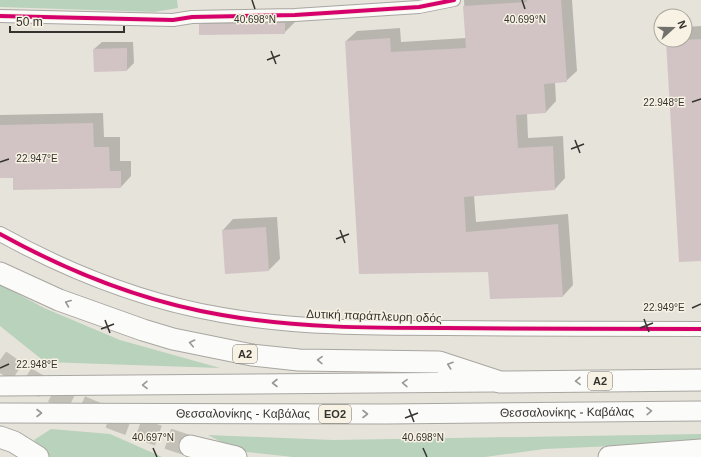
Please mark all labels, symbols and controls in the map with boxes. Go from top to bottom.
scale bar [10,8,124,34]
north arrow [653,8,693,48]
text: 40.698°N [234,14,276,25]
text: 40.699°N [504,14,546,25]
text: 50 m [16,15,43,29]
text: N [675,19,689,30]
text: 22.948°E [643,97,685,108]
text: 22.947°E [16,153,58,164]
one-way arrow [65,300,72,308]
text: 22.949°E [643,302,685,313]
street label: Δυτική παράπλευρη οδός [306,307,442,325]
one-way arrow [189,339,195,347]
road number: Α2 [233,345,257,363]
one-way arrow [317,356,323,364]
text: 22.948°E [16,359,58,370]
one-way arrow [446,362,453,370]
road number: Α2 [588,372,612,390]
one-way arrow [575,377,581,385]
one-way arrow [272,379,278,387]
one-way arrow [402,379,408,387]
one-way arrow [142,381,148,389]
road number: ΕΟ2 [319,405,351,423]
street label: Θεσσαλονίκης - Καβάλας [500,405,634,420]
street label: Θεσσαλονίκης - Καβάλας [176,406,310,421]
one-way arrow [646,407,652,415]
one-way arrow [36,409,42,417]
one-way arrow [362,410,368,418]
text: 40.697°N [132,432,174,443]
text: 40.698°N [402,432,444,443]

